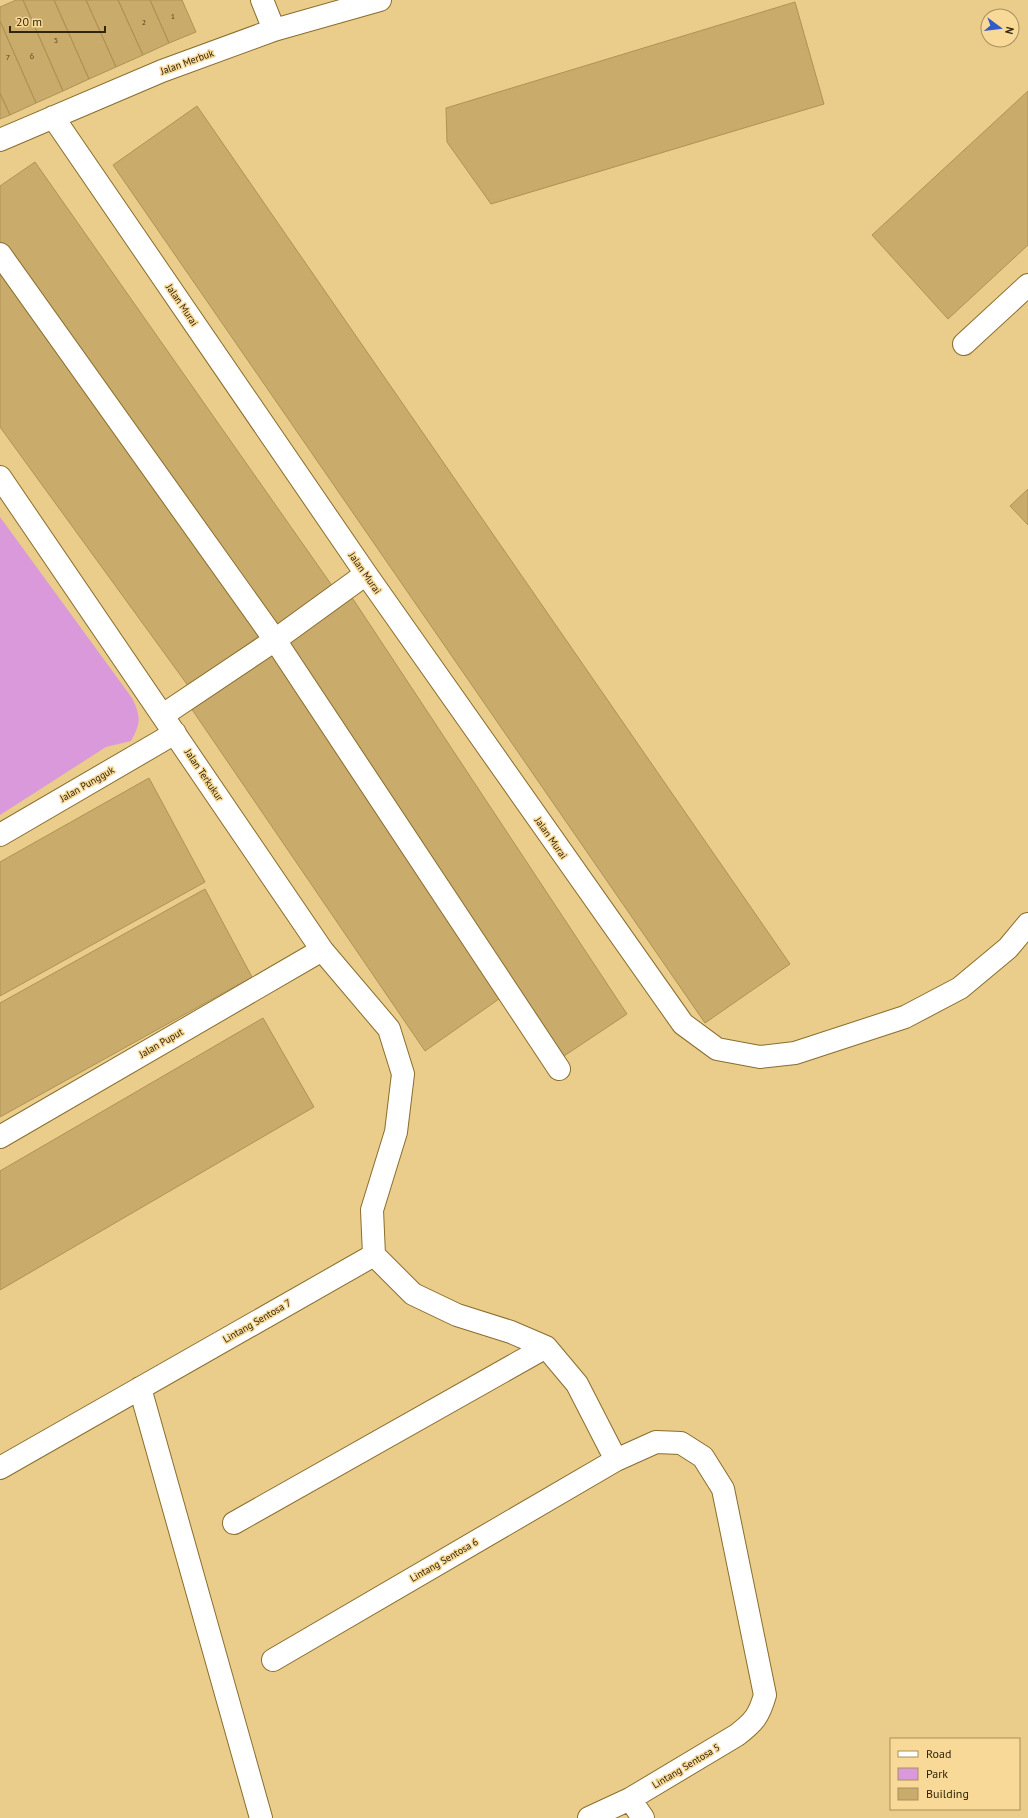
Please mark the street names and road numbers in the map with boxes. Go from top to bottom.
street label: Jalan Merbuk [158,46,216,78]
street label: Jalan Murai [163,281,201,329]
street label: Jalan Murai [345,549,384,596]
street label: Jalan Terkukur [181,746,227,804]
street label: Jalan Pungguk [57,763,117,805]
street label: Jalan Murai [531,814,570,861]
street label: Jalan Puput [136,1025,186,1061]
street label: Lintang Sentosa 7 [220,1296,294,1346]
street label: Lintang Sentosa 6 [407,1535,481,1585]
street label: Lintang Sentosa 5 [650,1741,722,1791]

